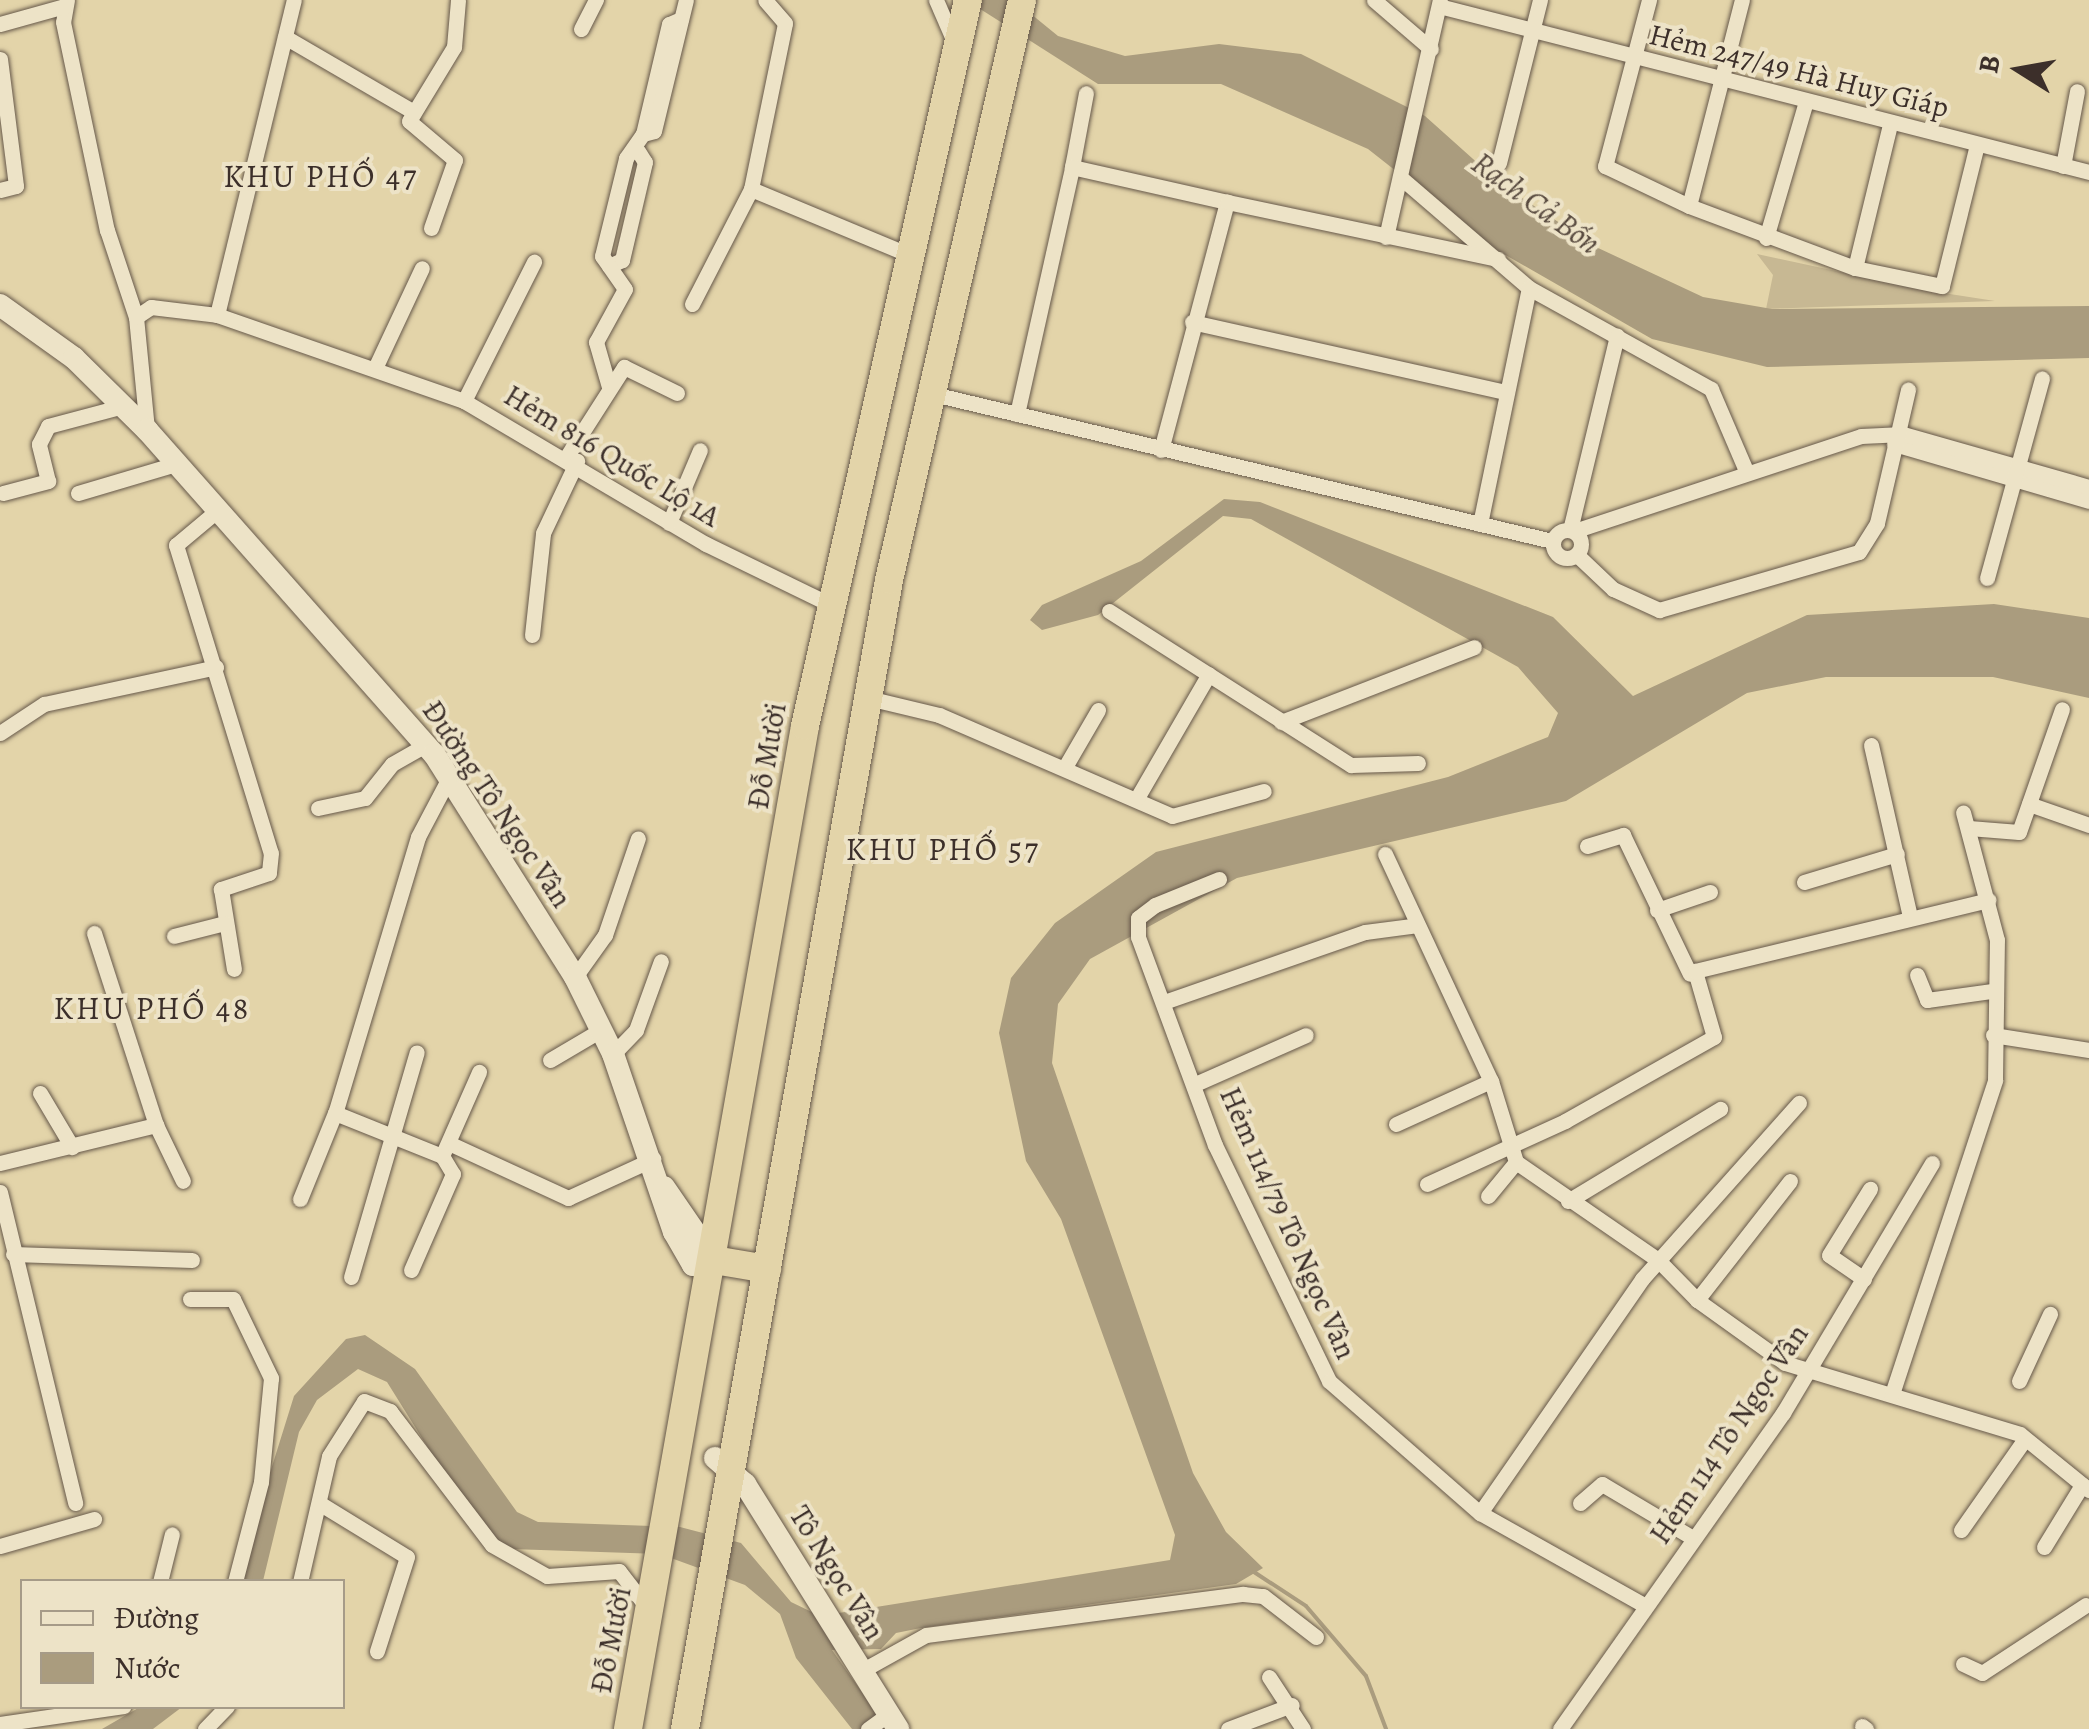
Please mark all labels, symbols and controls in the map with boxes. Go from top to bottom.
street label: Hẻm 247/49 Hà Huy Giáp [1645,16,1953,126]
north arrow [1969,20,2069,120]
text: B [1969,52,2010,77]
water label: Rạch Cả Bốn [1464,144,1608,262]
district label: KHU PHỐ 47 [223,157,419,195]
street label: Hẻm 816 Quốc Lộ 1A [497,377,727,535]
street label: Đường Tô Ngọc Vân [414,694,580,914]
street label: Đỗ Mười [740,700,794,812]
district label: KHU PHỐ 57 [846,830,1040,868]
district label: KHU PHỐ 48 [53,989,251,1027]
street label: Hẻm 114/79 Tô Ngọc Vân [1212,1081,1364,1365]
street label: Hẻm 114 Tô Ngọc Vân [1642,1317,1816,1551]
street label: Tô Ngọc Vân [782,1499,892,1647]
legend [20,1579,345,1709]
street label: Đỗ Mười [583,1584,639,1696]
text: Đường [114,1598,199,1638]
text: Nước [114,1648,180,1688]

